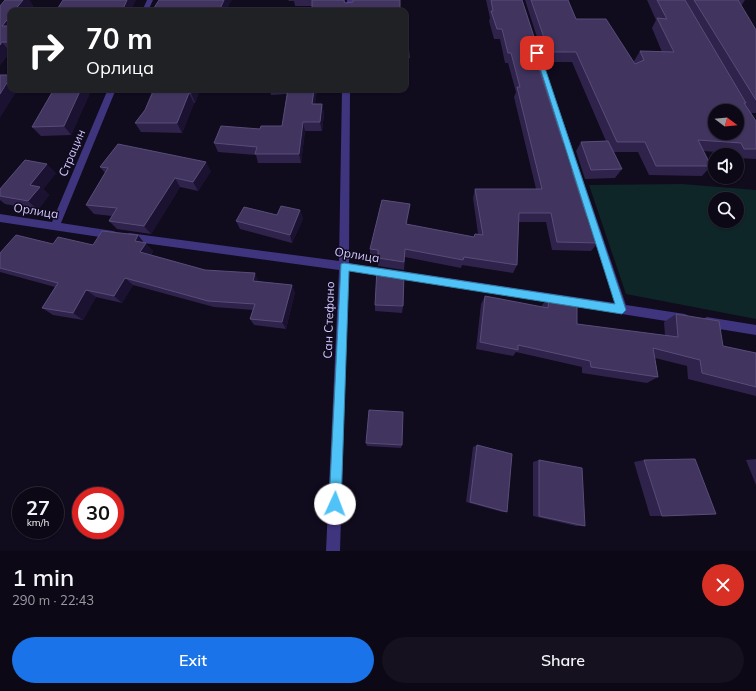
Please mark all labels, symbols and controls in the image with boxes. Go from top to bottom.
text: 70 m [86,21,152,56]
icon: right [20,24,72,76]
pin [520,36,554,70]
icon: arrive [526,42,548,64]
text: Орлица [86,56,154,79]
north arrow [708,104,744,140]
map controls [708,104,744,228]
street label: Страцин [55,127,88,179]
button: sound [708,148,744,184]
button: search [708,192,744,228]
street label: Орлица [13,200,60,221]
street label: Орлица [334,244,381,265]
street label: Сан Стефано [320,281,337,359]
position arrow [314,483,356,525]
speed limit sign: 30 [72,487,124,539]
text: 27 [26,495,50,520]
text: km/h [27,516,49,529]
text: 1 min [12,562,74,592]
button: close [702,564,744,606]
text: 290 m · 22:43 [12,592,94,608]
button: Exit [12,637,374,683]
button: Share [382,637,744,683]

